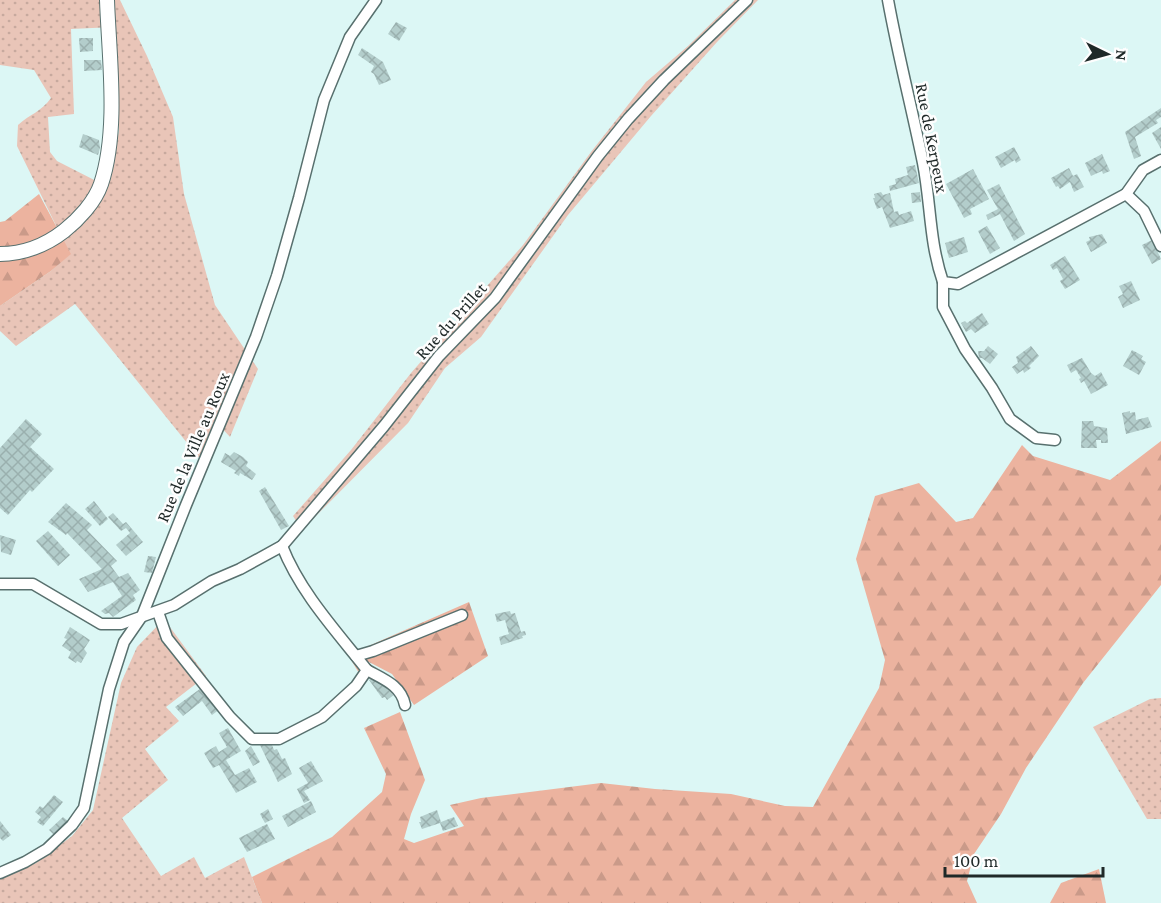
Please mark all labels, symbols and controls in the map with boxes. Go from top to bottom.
north arrow [1077,24,1137,84]
text: N [1112,49,1130,62]
street label: Rue de Kerpeux [912,82,953,195]
street label: Rue du Prillet [411,278,491,364]
street label: Rue de la Ville au Roux [152,368,234,525]
scale bar [945,840,1102,878]
text: 100 m [954,851,999,871]

